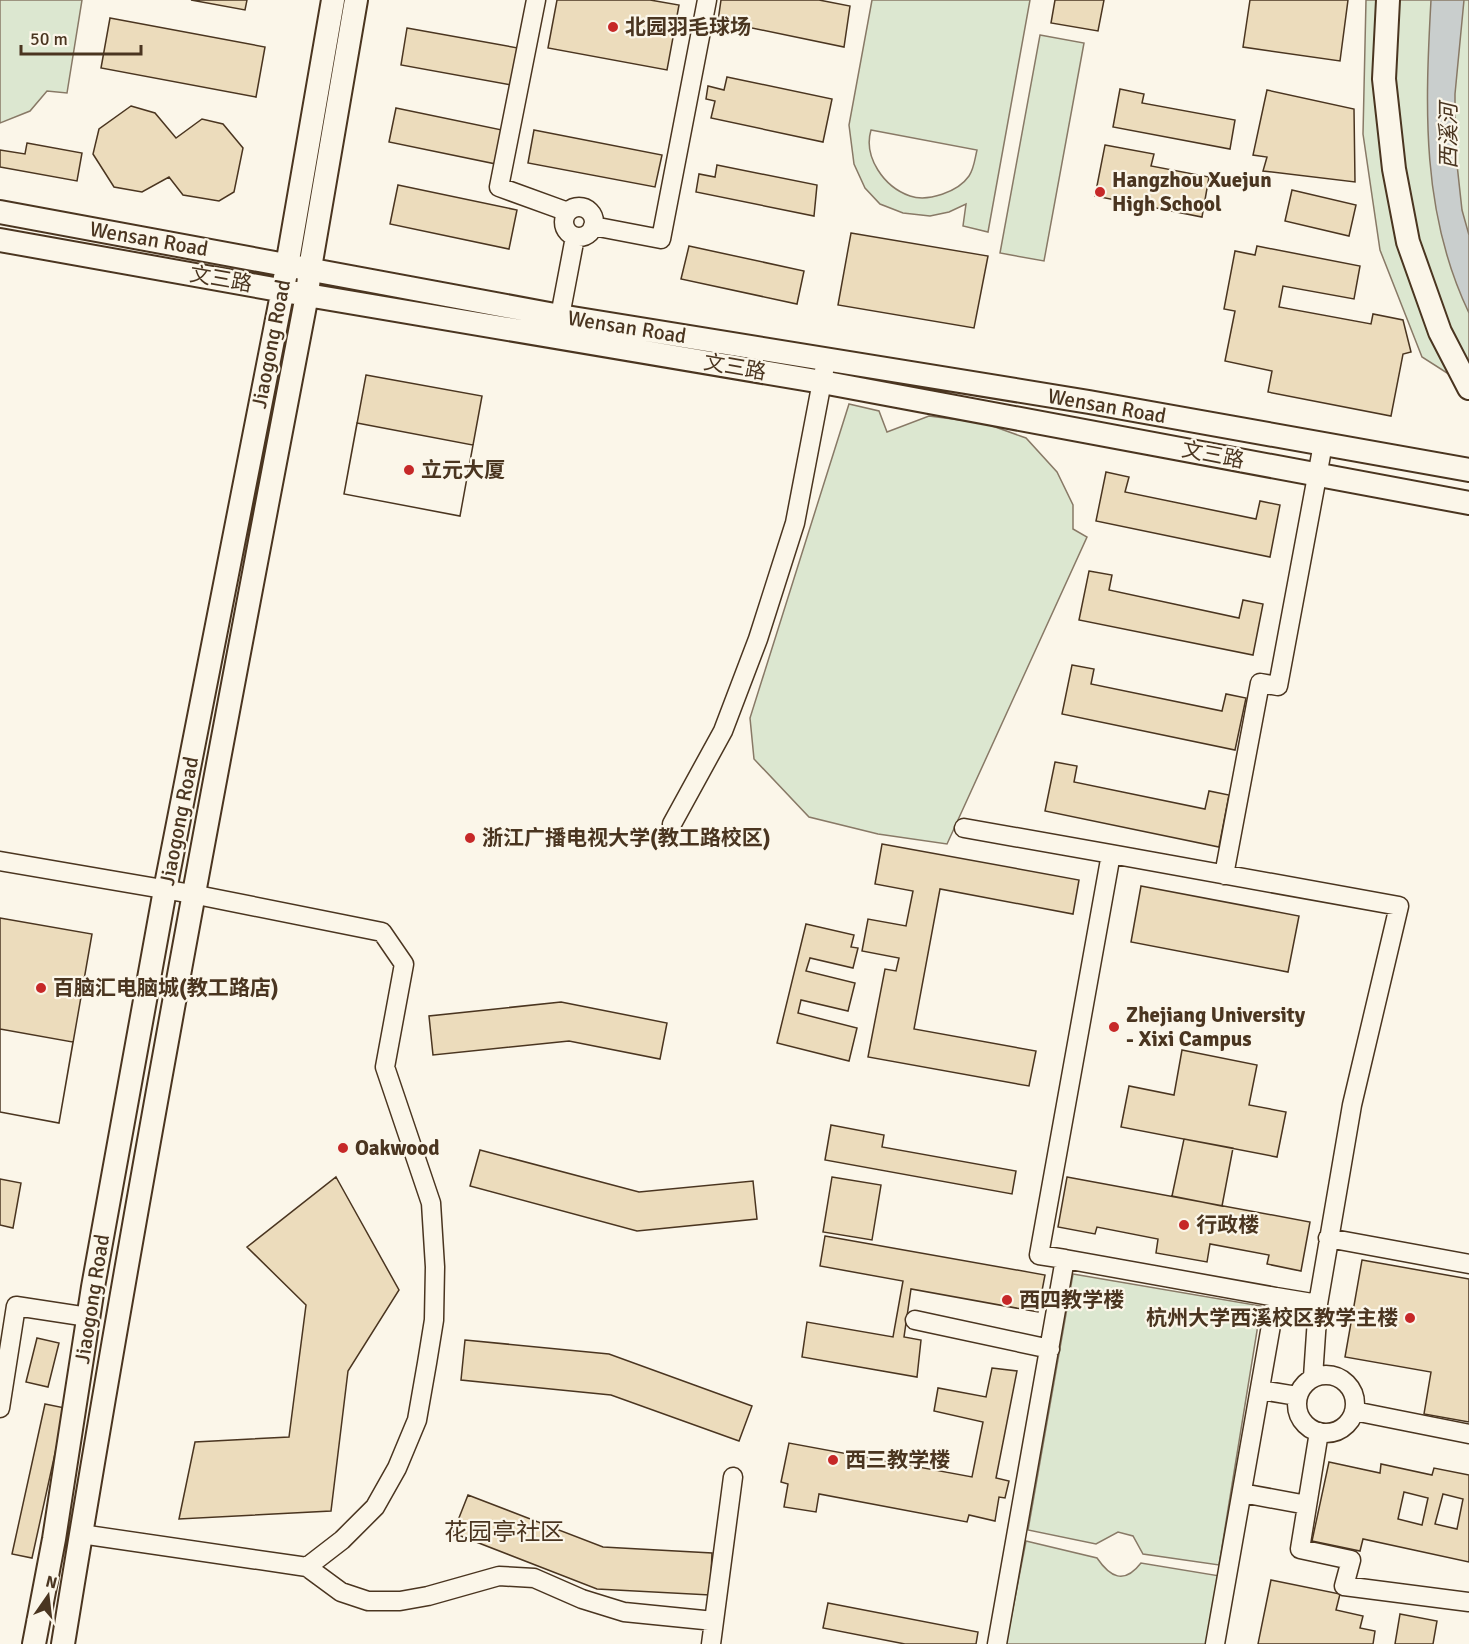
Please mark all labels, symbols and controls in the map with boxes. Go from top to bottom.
place label: 北园羽毛球场 [625,14,751,40]
scale bar [21,18,141,56]
marker: 北园羽毛球场 [606,20,620,34]
text: 50 m [30,28,68,50]
water label: 西溪河 [1435,99,1462,169]
place label: Hangzhou Xuejun High School [1112,167,1272,217]
marker: Hangzhou Xuejun High School [1093,185,1107,199]
street label: Wensan Road [88,216,210,262]
street label: 文三路 [188,261,254,297]
street label: Jiaogong Road [246,277,296,411]
street label: Wensan Road [566,305,688,349]
street label: 文三路 [702,349,768,385]
street label: Wensan Road [1046,383,1168,429]
street label: 文三路 [1180,436,1246,474]
place label: 立元大厦 [421,457,505,483]
marker: 立元大厦 [402,463,416,477]
street label: Jiaogong Road [154,754,204,888]
place label: 浙江广播电视大学(教工路校区) [482,825,771,851]
marker: 浙江广播电视大学(教工路校区) [463,831,477,845]
place label: 百脑汇电脑城(教工路店) [53,975,279,1001]
marker: 百脑汇电脑城(教工路店) [34,981,48,995]
place label: Zhejiang University - Xixi Campus [1126,1002,1306,1052]
marker: Zhejiang University - Xixi Campus [1107,1020,1121,1034]
place label: Oakwood [355,1135,439,1161]
marker: Oakwood [336,1141,350,1155]
place label: 行政楼 [1196,1212,1259,1238]
marker: 行政楼 [1177,1218,1191,1232]
street label: Jiaogong Road [69,1232,115,1366]
place label: 西四教学楼 [1019,1287,1124,1313]
marker: 西四教学楼 [1000,1293,1014,1307]
place label: 杭州大学西溪校区教学主楼 [1146,1305,1398,1331]
marker: 杭州大学西溪校区教学主楼 [1403,1311,1417,1325]
place label: 西三教学楼 [845,1447,950,1473]
marker: 西三教学楼 [826,1453,840,1467]
district label: 花园亭社区 [444,1517,564,1547]
north arrow [18,1566,78,1626]
text: N [44,1571,59,1593]

